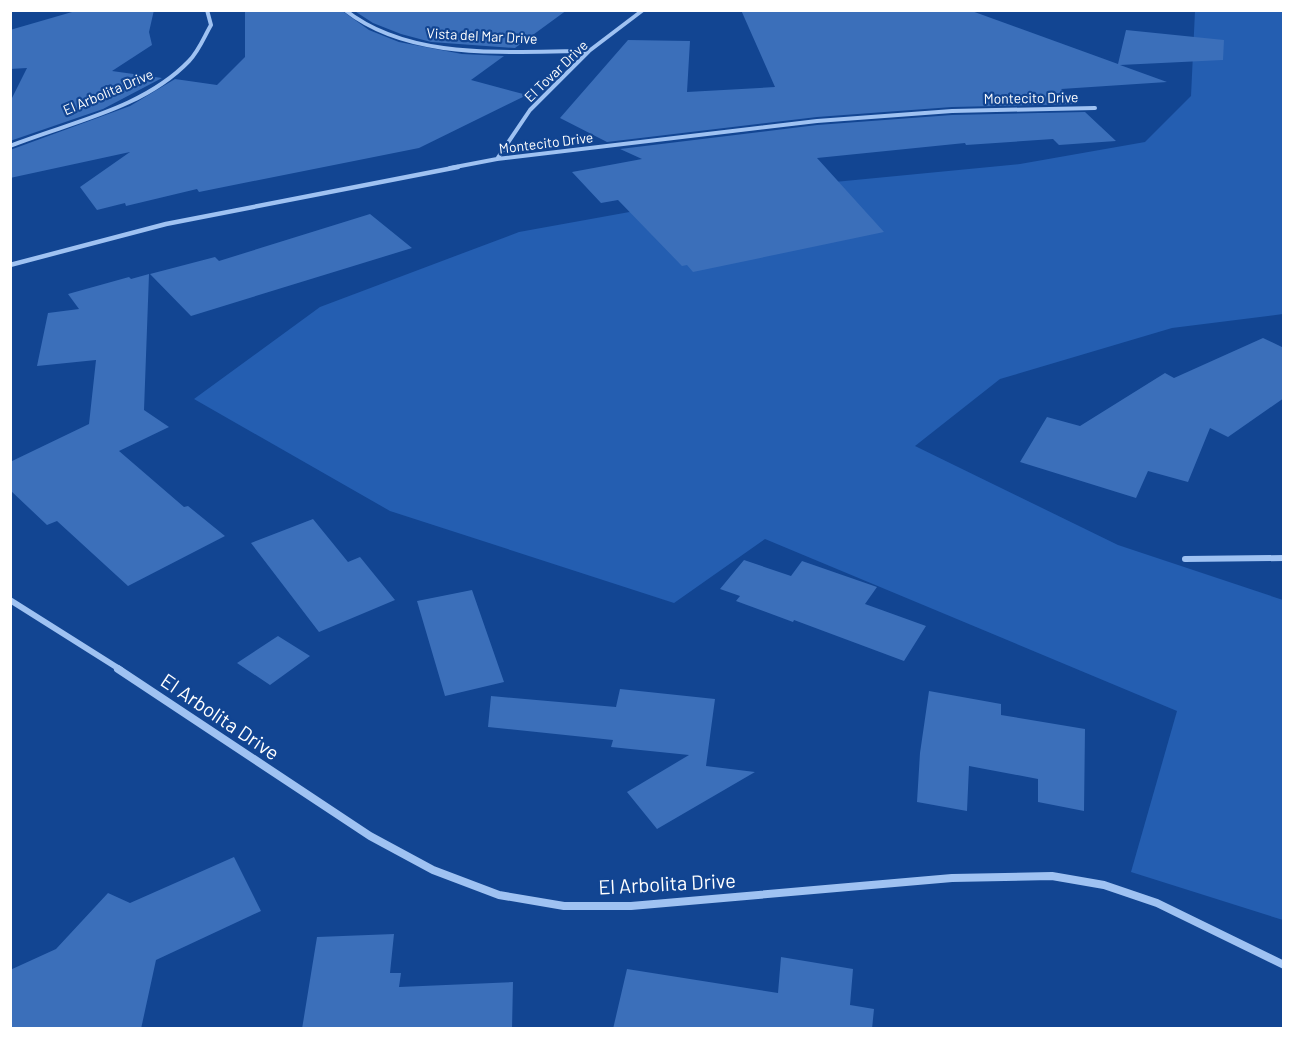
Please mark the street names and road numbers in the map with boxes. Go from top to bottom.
street label: Vista del Mar Drive [426,24,538,47]
street label: El Tovar Drive [520,36,591,105]
street label: El Arbolita Drive [60,65,155,118]
street label: Montecito Drive [983,88,1079,107]
street label: Montecito Drive [498,128,594,157]
street label: El Arbolita Drive [157,668,284,765]
street label: El Arbolita Drive [598,867,736,899]

